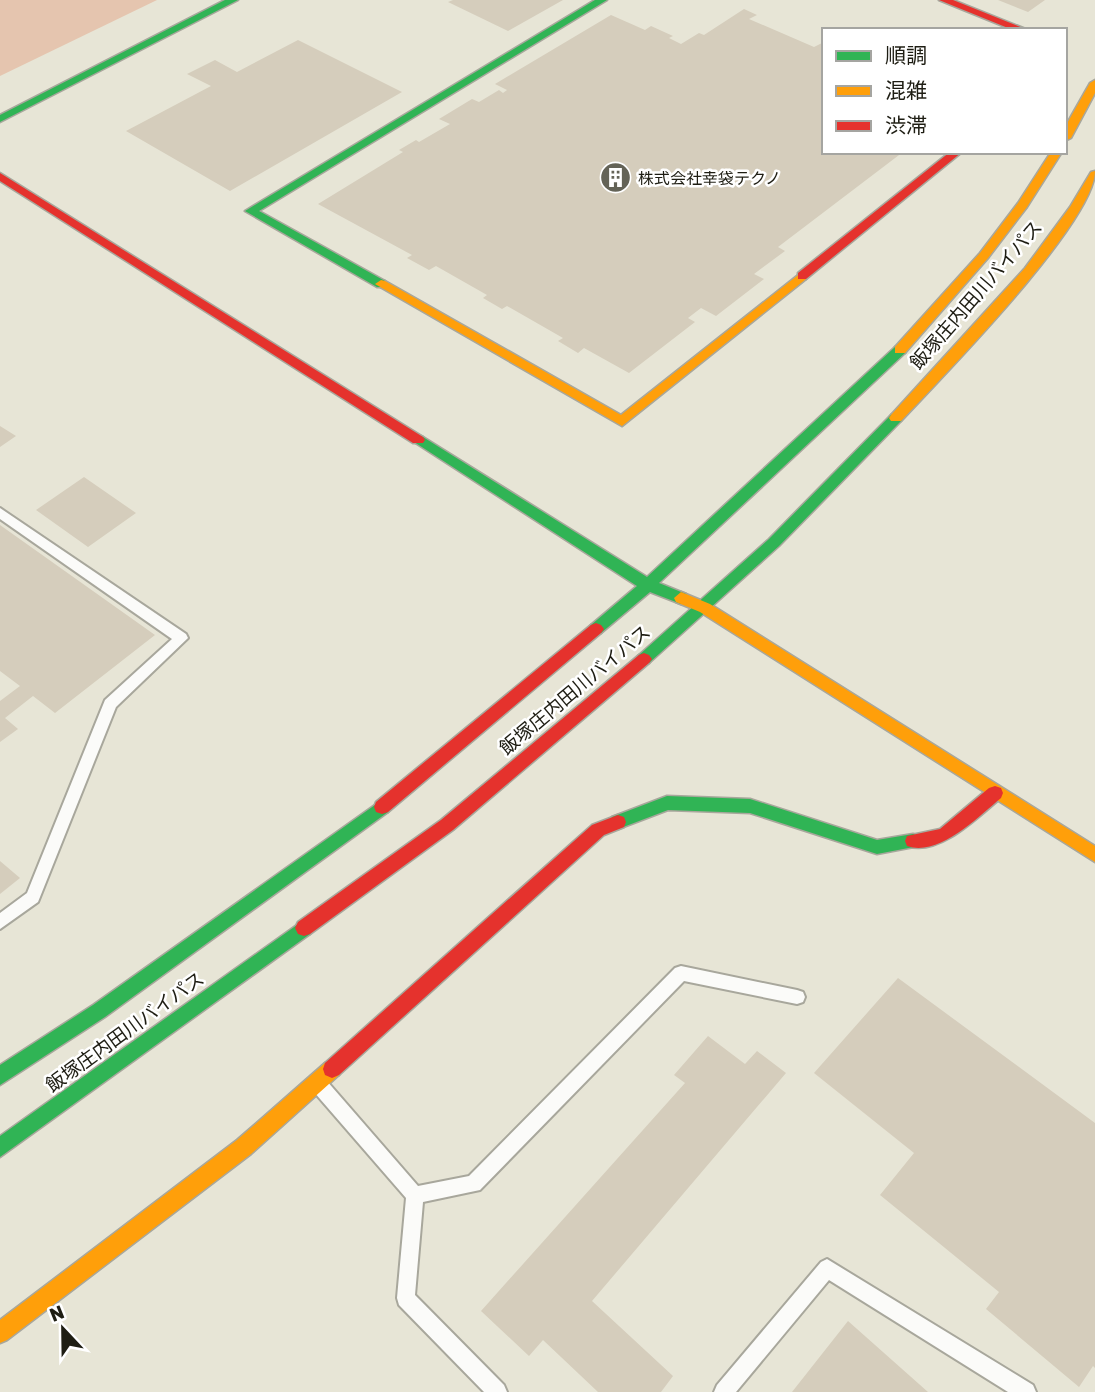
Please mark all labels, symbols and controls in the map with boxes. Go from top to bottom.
legend [822,28,1067,154]
text: 順調 [885,43,927,68]
text: 混雑 [885,78,927,103]
text: 渋滞 [885,113,927,138]
building icon: 株式会社幸袋テクノ [598,161,632,195]
place label: 株式会社幸袋テクノ [638,169,781,188]
street label: 飯塚庄内田川バイパス [905,216,1047,374]
street label: 飯塚庄内田川バイパス [495,620,655,760]
street label: 飯塚庄内田川バイパス [42,967,208,1097]
north arrow [28,1294,98,1364]
text: N [46,1300,67,1327]

